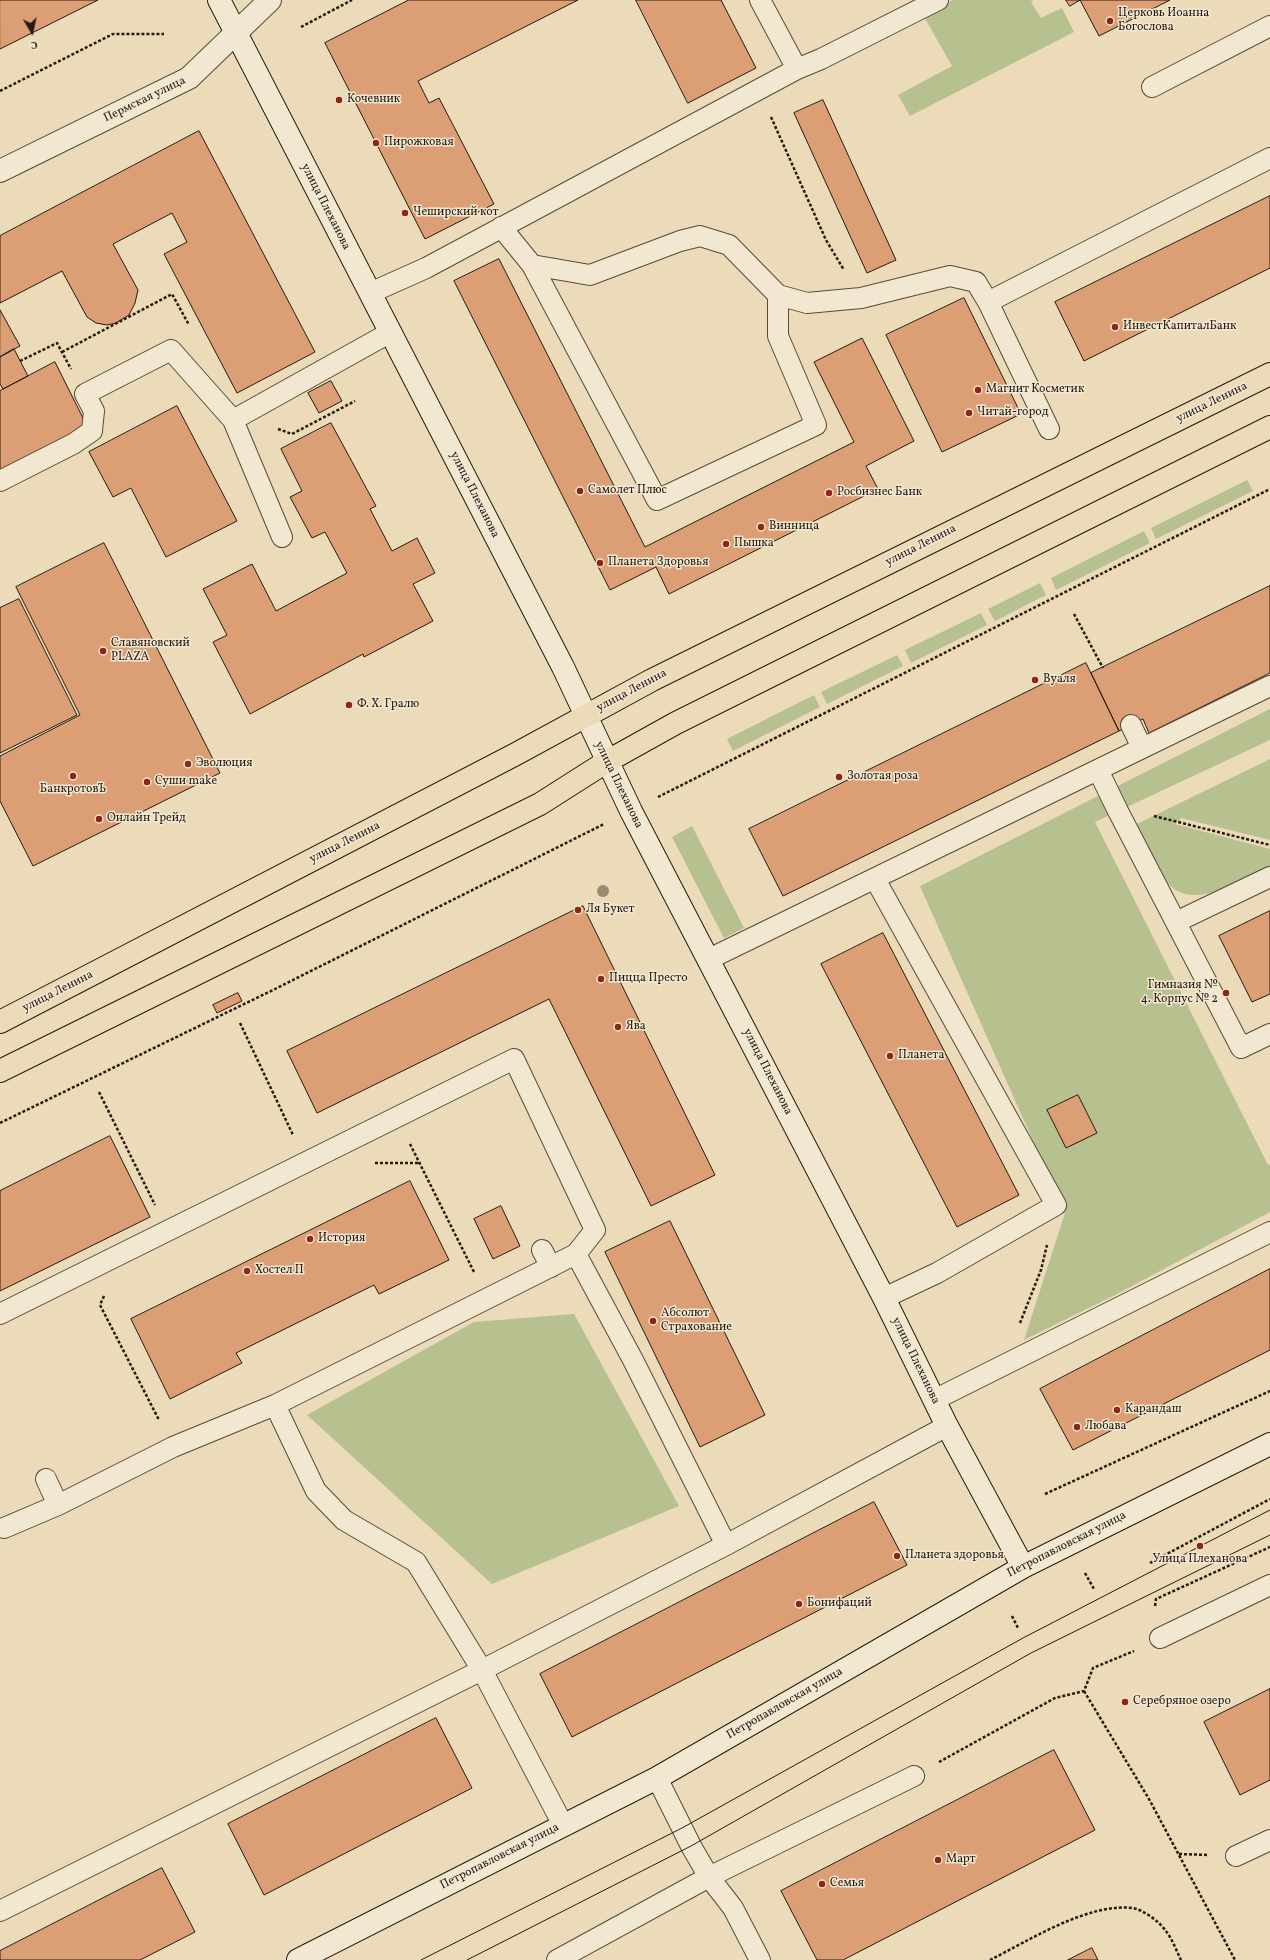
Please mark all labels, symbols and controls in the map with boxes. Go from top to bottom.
place label: Церковь Иоанна Богослова [1118,7,1209,35]
north arrow [12,12,52,52]
marker: Церковь Иоанна Богослова [1105,16,1115,26]
text: С [29,36,39,52]
street label: Пермская улица [102,74,188,126]
place label: Кочевник [347,93,400,107]
marker: Кочевник [334,95,344,105]
place label: Пирожковая [384,136,454,150]
marker: Пирожковая [371,138,381,148]
street label: улица Плеханова [297,161,353,253]
place label: Чеширский кот [413,206,499,220]
marker: Чеширский кот [400,208,410,218]
place label: ИнвестКапиталБанк [1123,320,1237,334]
marker: ИнвестКапиталБанк [1110,322,1120,332]
street label: улица Ленина [1174,380,1250,426]
place label: Магнит Косметик [986,383,1084,397]
marker: Магнит Косметик [973,385,983,395]
place label: Читай-город [977,406,1049,420]
marker: Читай-город [964,408,974,418]
street label: улица Плеханова [446,449,502,541]
place label: Самолет Плюс [588,484,667,498]
marker: Самолет Плюс [575,486,585,496]
place label: Росбизнес Банк [837,486,922,500]
marker: Росбизнес Банк [824,488,834,498]
place label: Винница [769,520,819,534]
marker: Винница [756,522,766,532]
street label: улица Ленина [883,522,959,570]
place label: Пышка [734,537,774,551]
marker: Пышка [721,539,731,549]
place label: Планета Здоровья [608,556,708,570]
marker: Планета Здоровья [595,558,605,568]
place label: Славяновский PLAZA [111,637,190,665]
marker: Славяновский PLAZA [98,646,108,656]
street label: улица Ленина [594,666,670,716]
place label: Вуаля [1043,673,1076,687]
marker: Вуаля [1030,675,1040,685]
place label: Ф. Х. Гралю [357,698,419,712]
marker: Ф. Х. Гралю [344,700,354,710]
street label: улица Плеханова [591,739,645,831]
place label: Эволюция [196,757,252,771]
marker: Эволюция [183,759,193,769]
place label: Золотая роза [847,770,918,784]
marker: БанкротовЪ [68,771,78,781]
marker: Золотая роза [834,772,844,782]
place label: Суши make [155,775,217,789]
marker: Суши make [142,777,152,787]
place label: БанкротовЪ [40,783,106,797]
place label: Онлайн Трейд [107,812,186,826]
marker: Онлайн Трейд [94,814,104,824]
street label: улица Ленина [307,819,383,867]
place label: Ля Букет [586,903,635,917]
marker: Ля Букет [573,905,583,915]
street label: улица Ленина [20,968,96,1016]
place label: Пицца Престо [609,972,688,986]
marker: Пицца Престо [596,974,606,984]
place label: Гимназия № 4. Корпус № 2 [1141,979,1218,1007]
marker: Гимназия № 4. Корпус № 2 [1221,988,1231,998]
place label: Ява [626,1020,646,1034]
marker: Ява [613,1022,623,1032]
street label: улица Плеханова [739,1026,795,1118]
place label: Планета [898,1049,944,1063]
marker: Планета [885,1051,895,1061]
place label: История [318,1232,365,1246]
marker: История [305,1234,315,1244]
place label: Хостел П [255,1264,304,1278]
marker: Хостел П [242,1266,252,1276]
place label: Абсолют Страхование [661,1307,732,1335]
street label: улица Плеханова [888,1315,942,1407]
marker: Абсолют Страхование [648,1316,658,1326]
place label: Карандаш [1125,1403,1182,1417]
marker: Карандаш [1112,1405,1122,1415]
place label: Любава [1085,1420,1127,1434]
marker: Любава [1072,1422,1082,1432]
street label: Петропавловская улица [1005,1509,1129,1581]
marker: Улица Плеханова [1195,1541,1205,1551]
place label: Планета здоровья [905,1549,1004,1563]
marker: Планета здоровья [892,1551,902,1561]
place label: Улица Плеханова [1153,1553,1247,1567]
place label: Бонифаций [807,1597,872,1611]
marker: Бонифаций [794,1599,804,1609]
street label: Петропавловская улица [724,1665,846,1743]
place label: Серебряное озеро [1133,1695,1231,1709]
marker: Серебряное озеро [1120,1697,1130,1707]
street label: Петропавловская улица [438,1821,562,1893]
place label: Март [946,1853,976,1867]
marker: Март [933,1855,943,1865]
place label: Семья [830,1877,864,1891]
marker: Семья [817,1879,827,1889]

